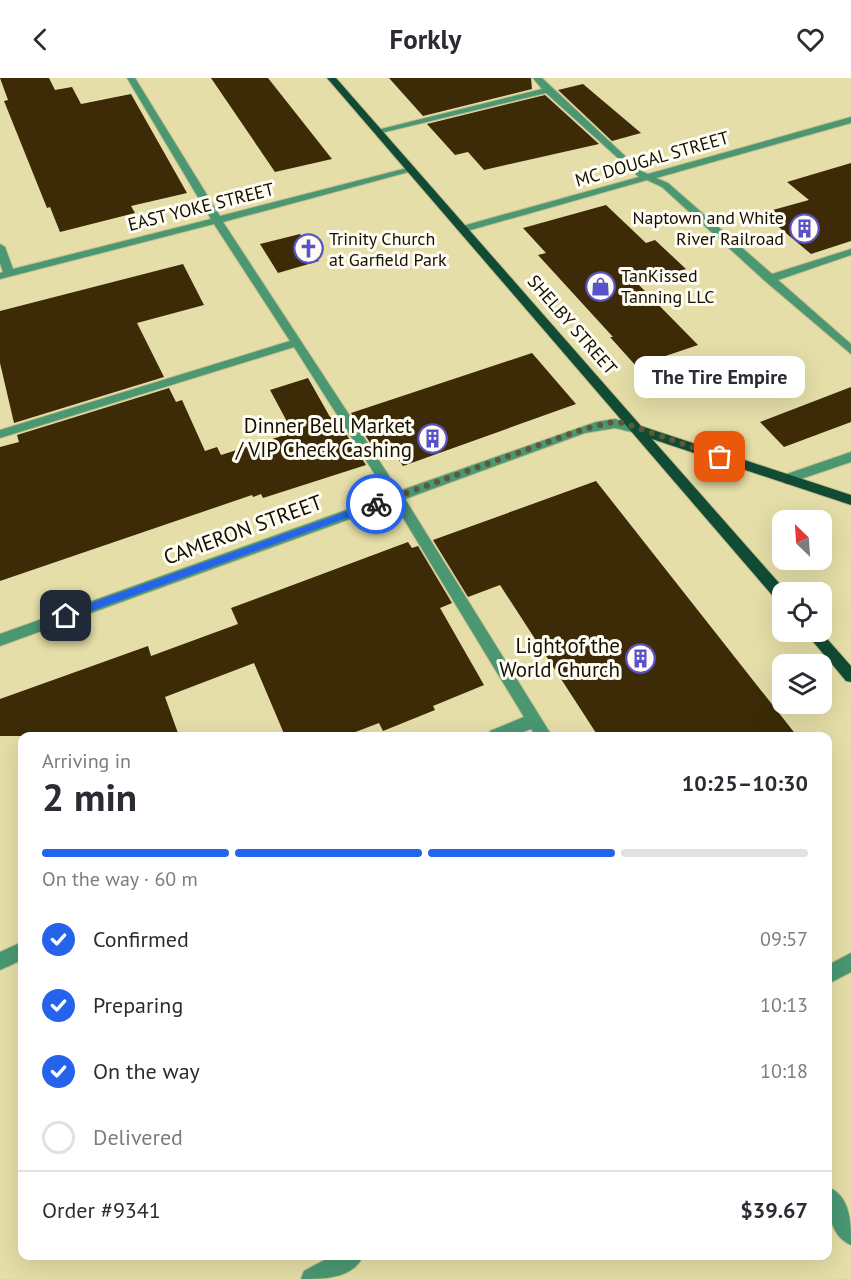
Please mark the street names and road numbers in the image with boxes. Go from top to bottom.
street label: MC DOUGAL STREET [572,126,731,191]
street label: EAST YOKE STREET [125,177,276,236]
street label: SHELBY STREET [523,270,622,379]
street label: CAMERON STREET [160,488,326,571]

